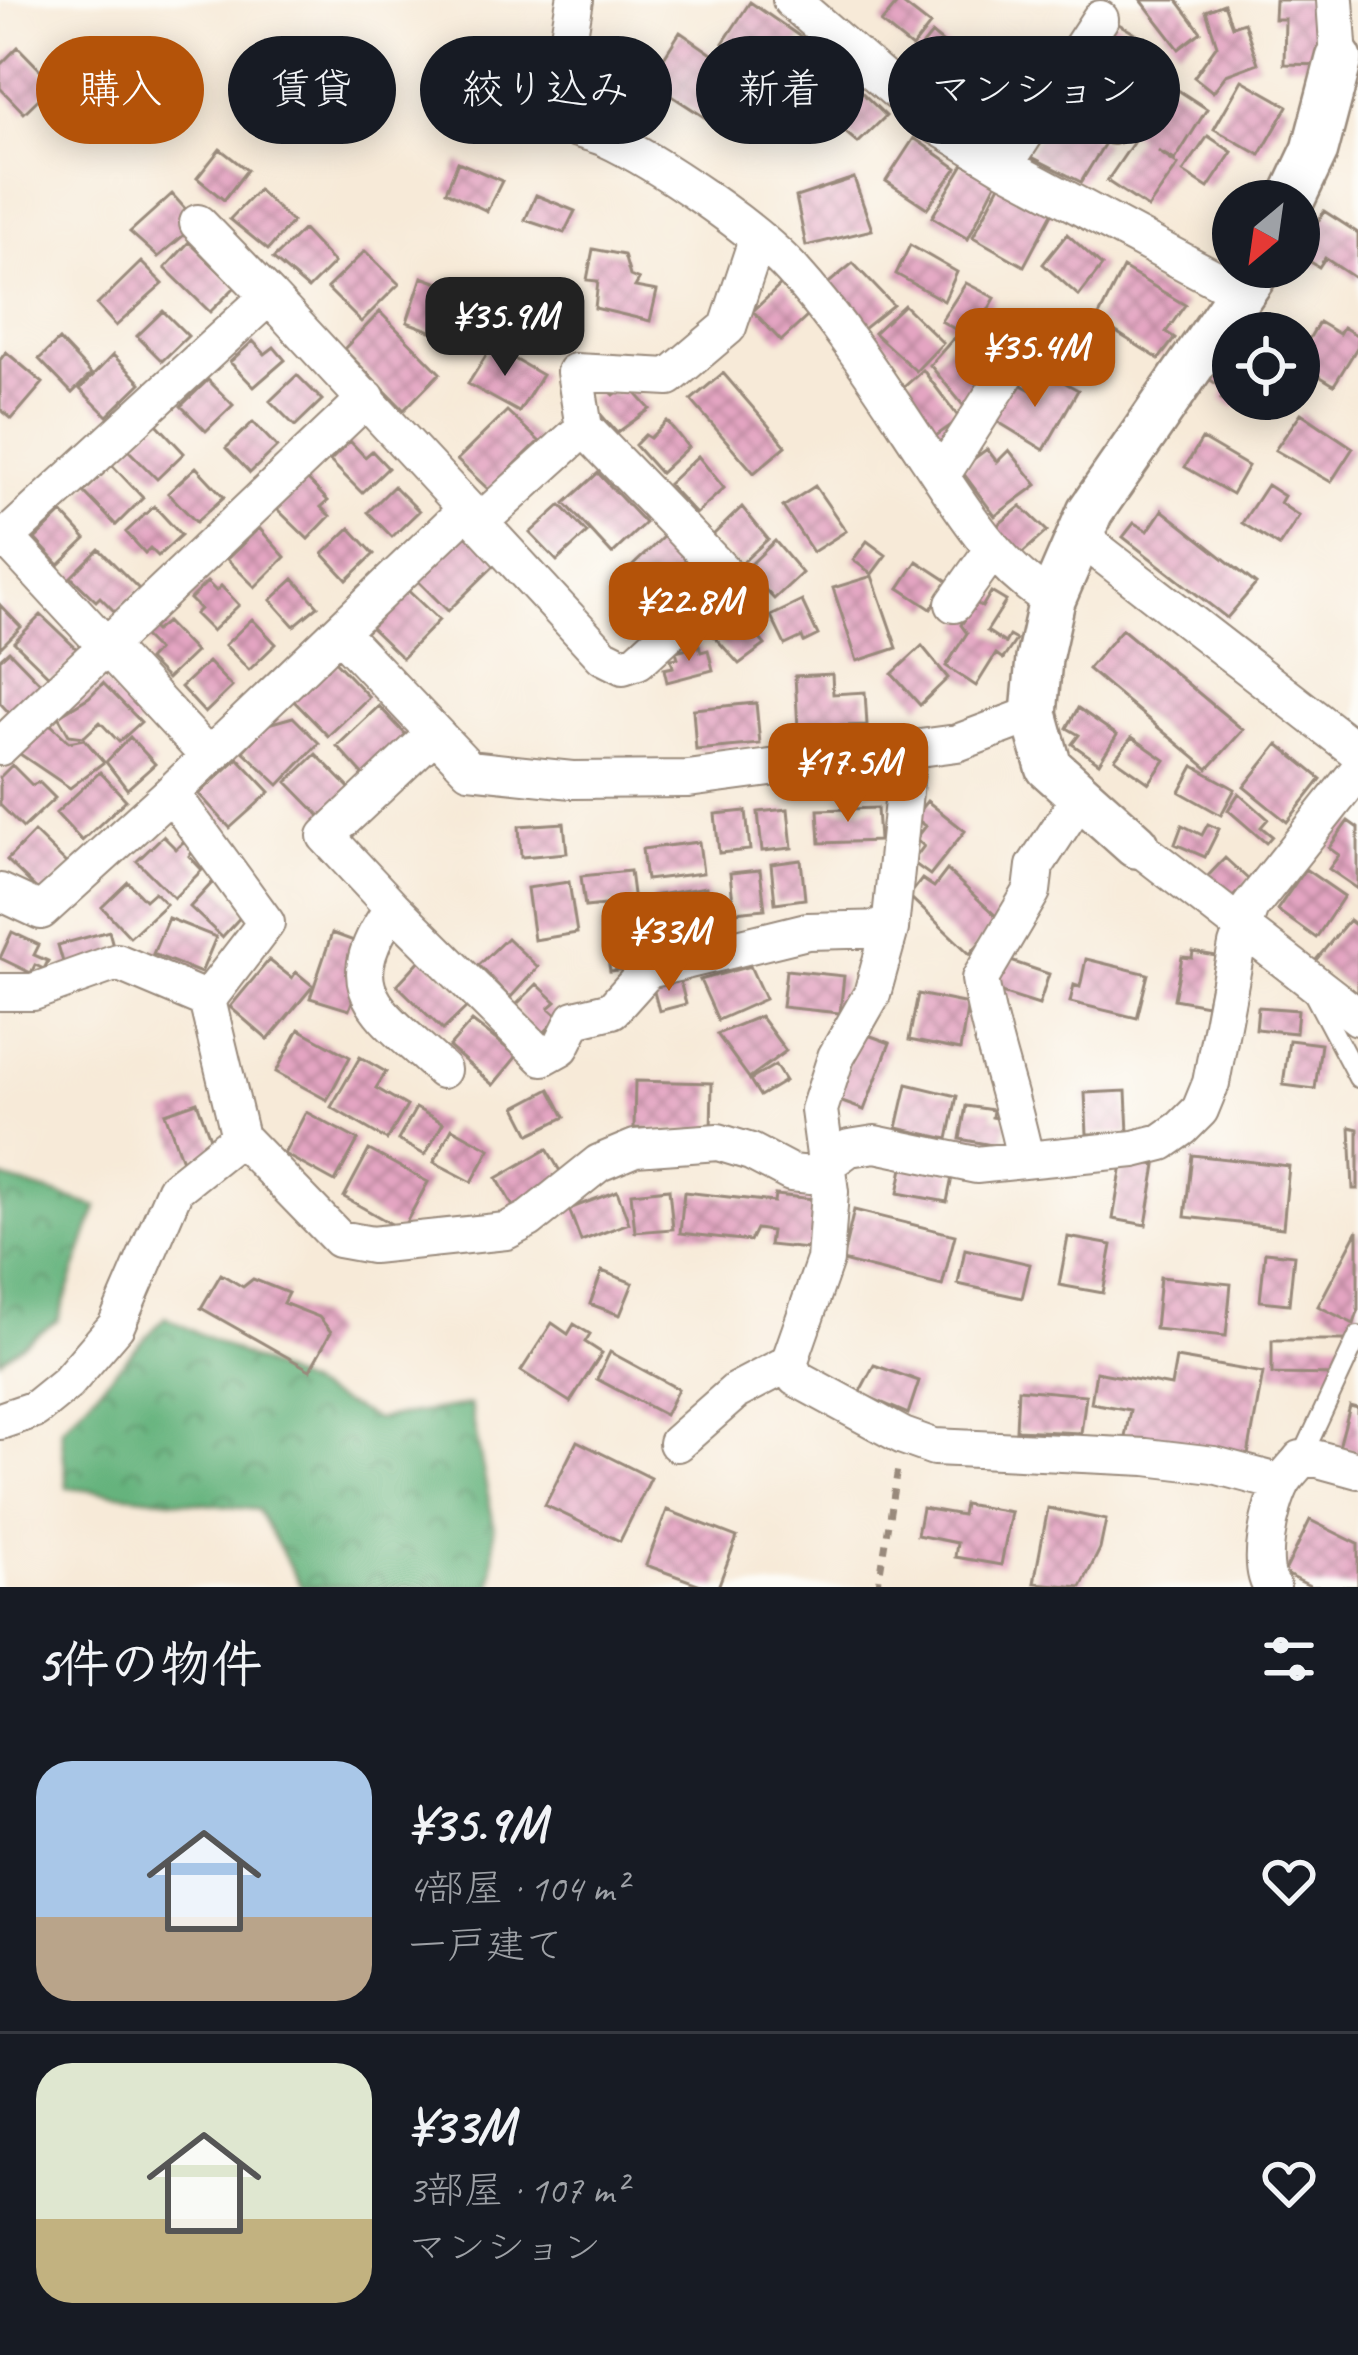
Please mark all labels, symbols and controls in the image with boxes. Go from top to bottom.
chip: 購入 [36,36,204,144]
chip: 賃貸 [228,36,396,144]
chip: 絞り込み [420,36,672,144]
chip: 新着 [696,36,864,144]
chip: マンション [888,36,1180,144]
north arrow [1212,180,1320,288]
map controls [1212,180,1320,420]
pin: ¥35.9M [407,277,603,379]
text: ¥35.9M [452,291,558,340]
pin: ¥35.4M [937,308,1133,410]
button: locate [1212,312,1320,420]
text: ¥35.4M [982,322,1088,371]
pin: ¥22.8M [591,562,787,664]
text: ¥22.8M [636,576,742,625]
pin: ¥17.5M [750,723,946,825]
text: ¥17.5M [795,737,901,786]
pin: ¥33M [598,892,740,994]
text: ¥33M [628,906,710,955]
icon: filters [1256,1626,1322,1692]
text: 5件の物件 [36,1632,262,1696]
text: ¥35.9M [408,1792,546,1856]
icon: home [132,1809,276,1953]
icon: heart [1256,1848,1322,1914]
text: 4部屋 · 104 m² [408,1864,626,1913]
text: 一戸建て [408,1921,564,1970]
text: ¥33M [408,2094,514,2158]
icon: home [132,2111,276,2255]
icon: heart [1256,2150,1322,2216]
text: 3部屋 · 107 m² [408,2166,626,2215]
text: マンション [408,2223,601,2272]

